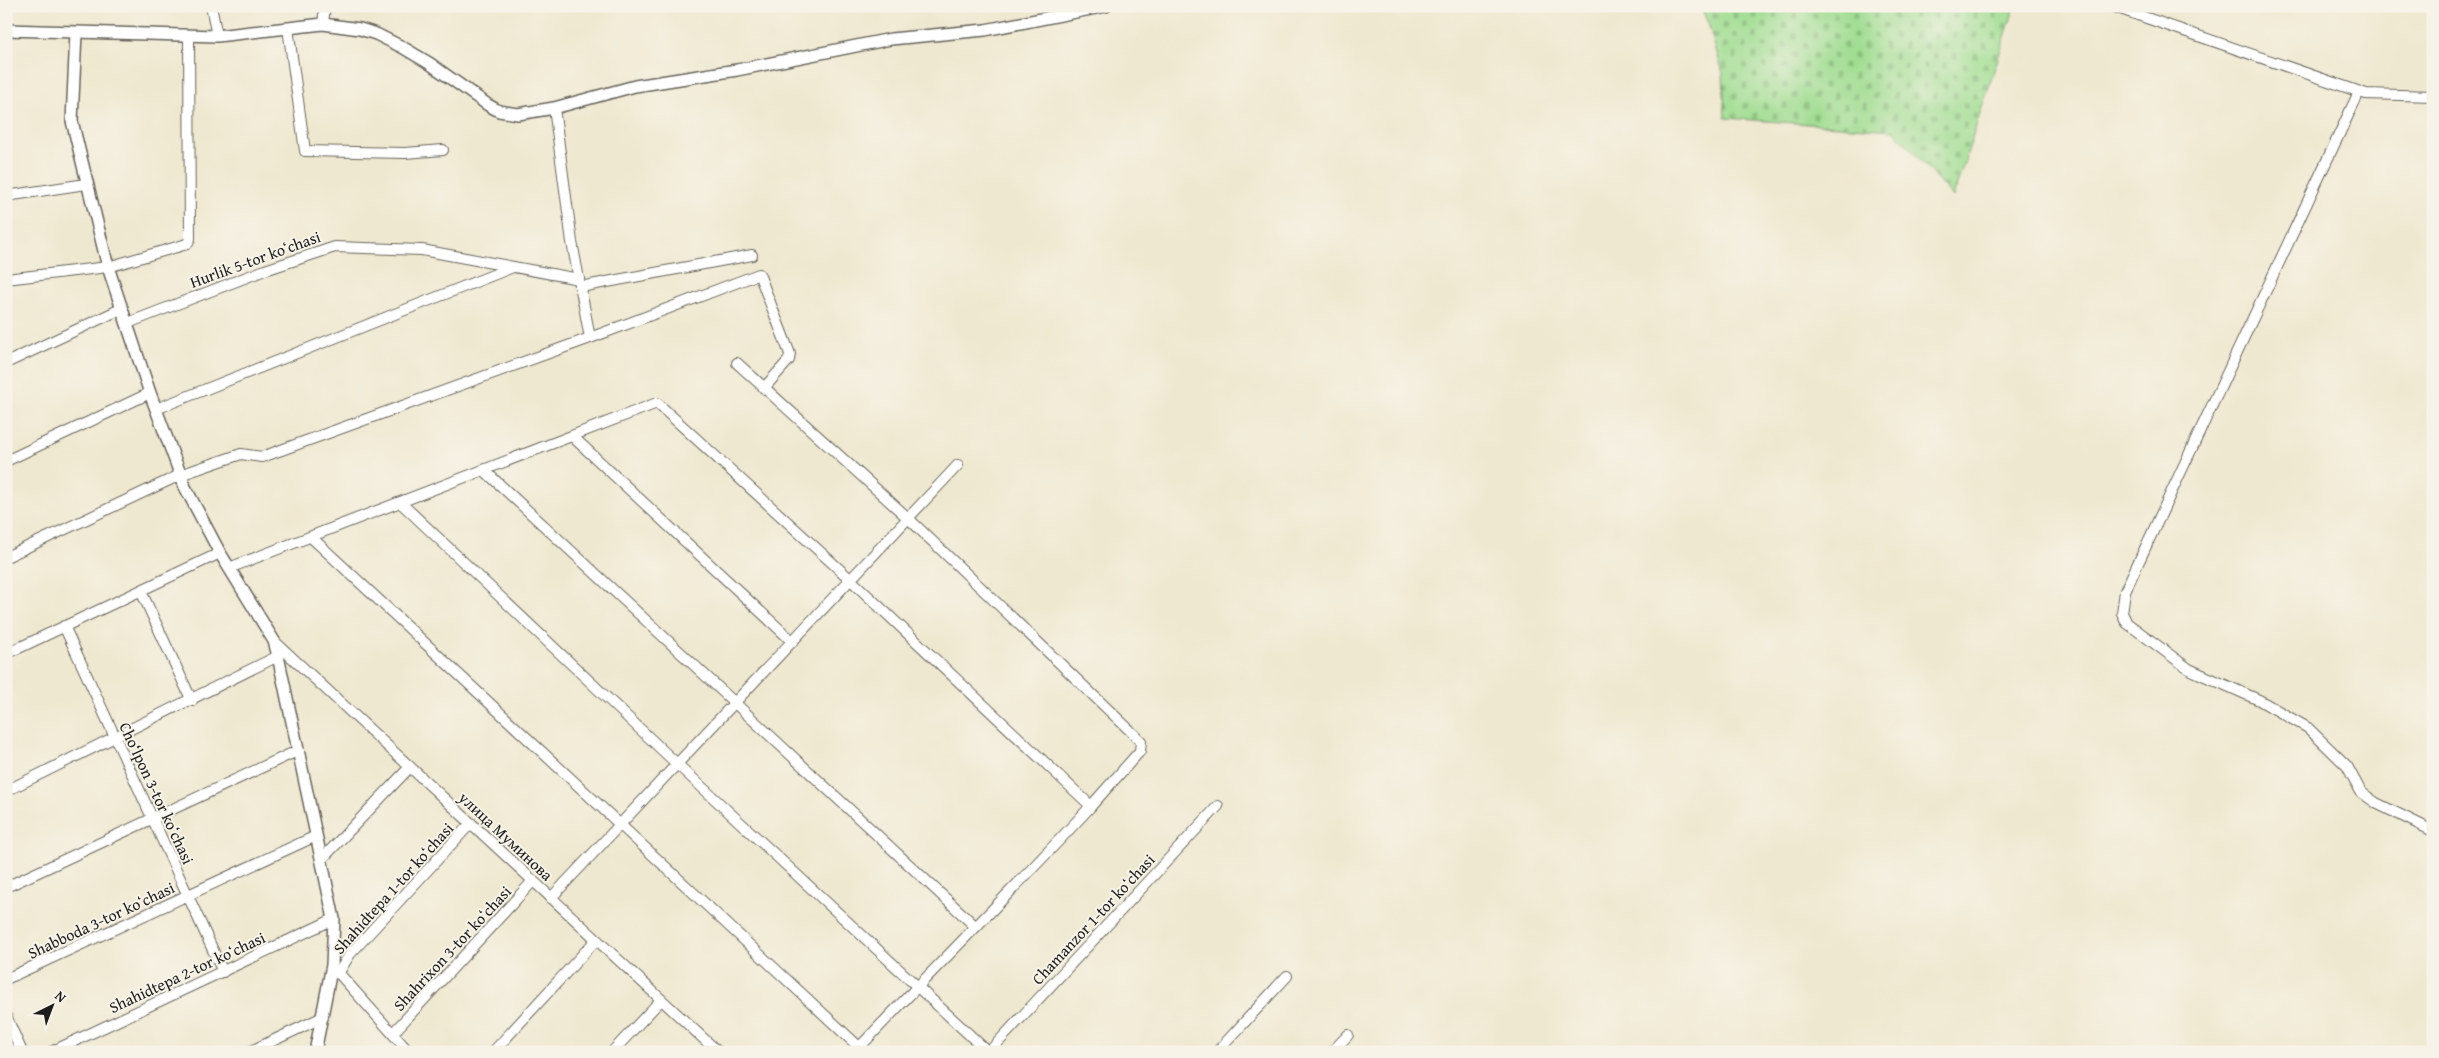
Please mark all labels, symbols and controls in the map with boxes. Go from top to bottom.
street label: Hurlik 5-tor koʻchasi [186,224,324,294]
street label: Cho‘lpon 3-tor koʻchasi [114,718,201,868]
street label: улица Муминова [453,785,559,886]
street label: Shahidtepa 1-tor koʻchasi [327,816,459,959]
street label: Chamanzor 1-tor koʻchasi [1026,848,1160,990]
street label: Shabboda 3-tor koʻchasi [24,875,179,965]
street label: Shahrixon 3-tor koʻchasi [387,880,517,1016]
street label: Shahidtepa 2-tor koʻchasi [105,925,270,1019]
north arrow [28,980,78,1030]
text: N [51,986,71,1007]

